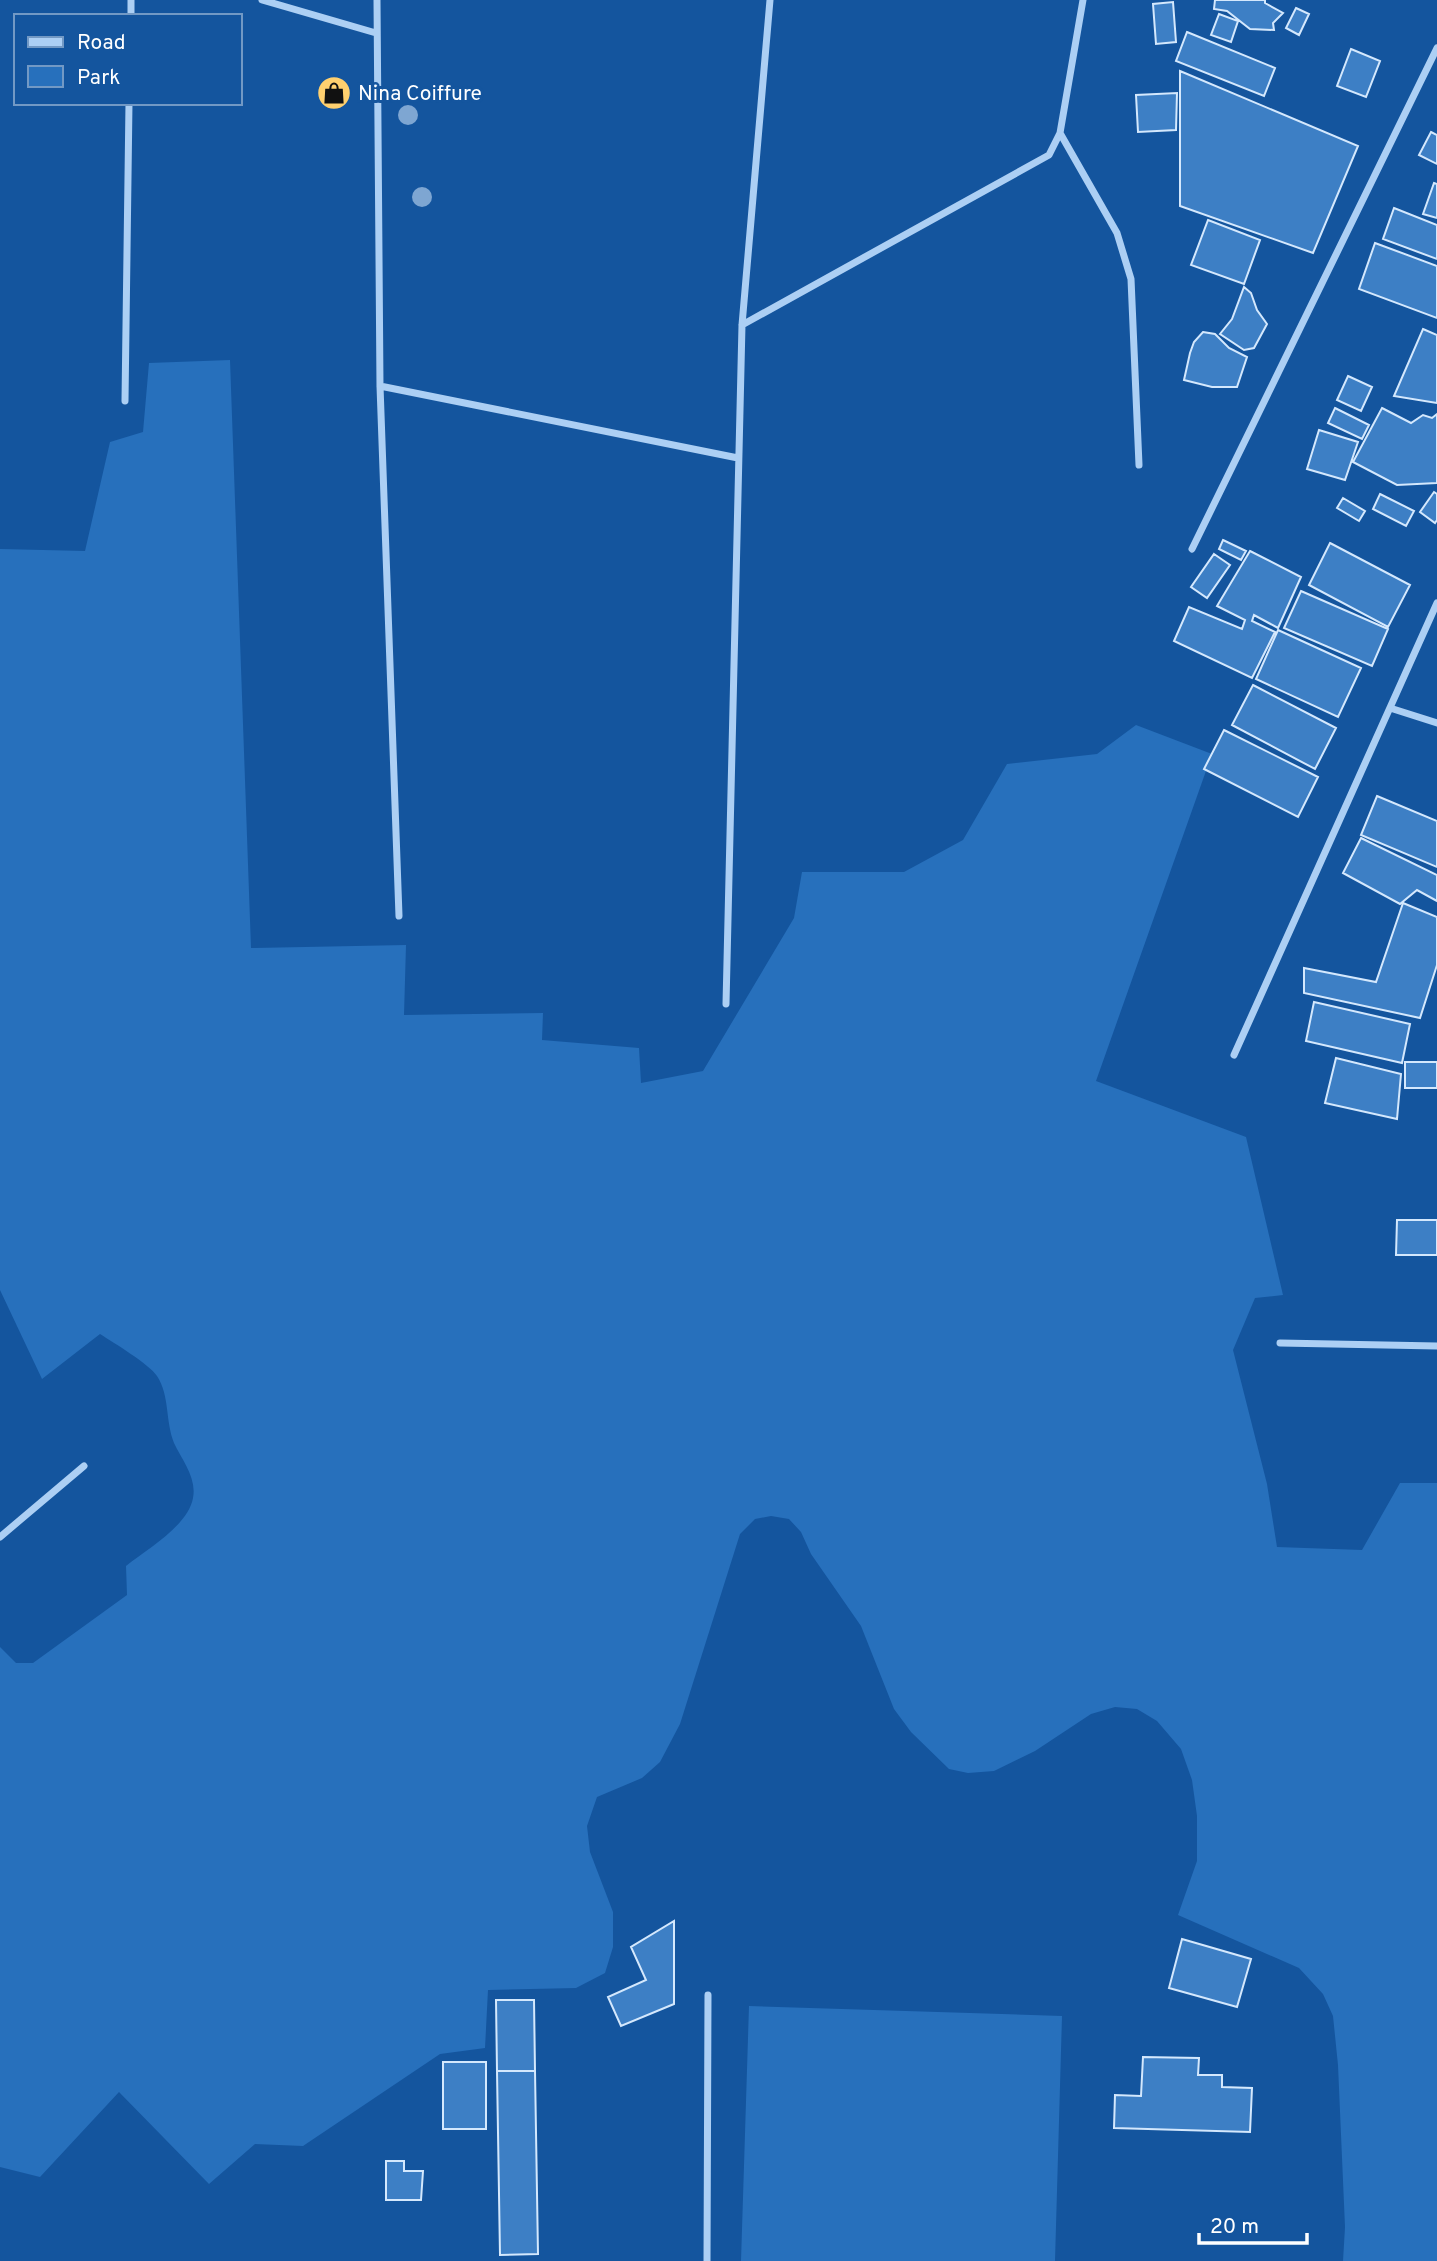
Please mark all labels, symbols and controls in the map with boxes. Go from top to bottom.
legend [14,14,242,105]
text: Road [77,30,126,57]
text: Park [77,65,120,92]
shop icon: Nina Coiffure [315,74,353,112]
place label: Nina Coiffure [358,81,482,108]
scale bar [1199,2202,1308,2246]
text: 20 m [1210,2214,1259,2241]

